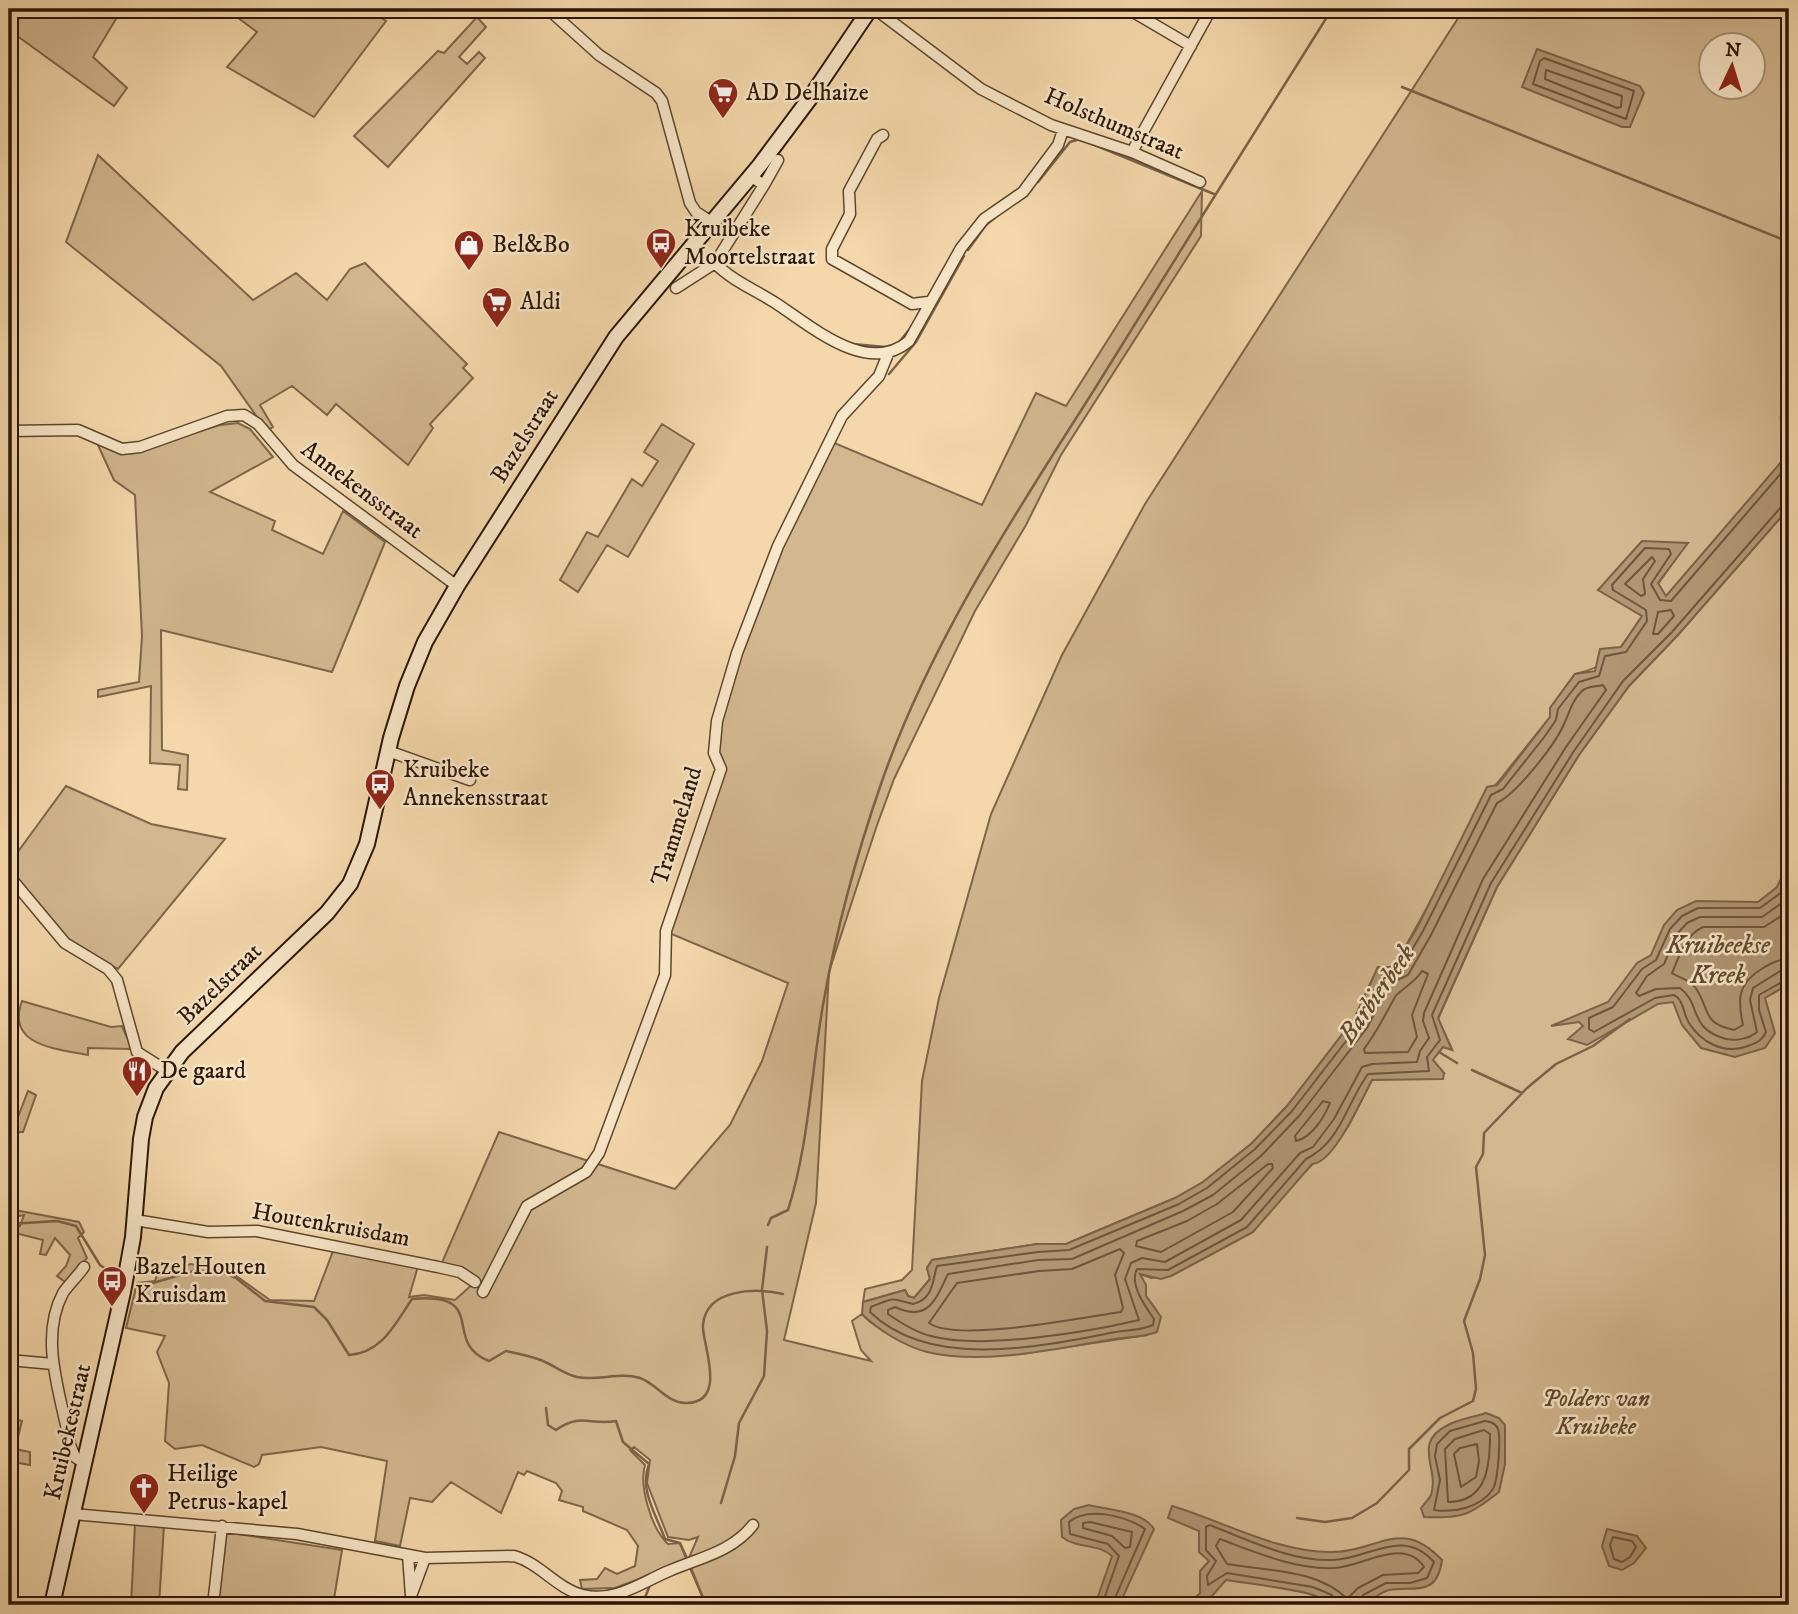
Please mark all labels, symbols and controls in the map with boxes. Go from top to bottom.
north arrow [1696,32,1766,102]
text: N [1724,39,1742,63]
supermarket icon: AD Delhaize [706,76,740,120]
place label: AD Delhaize [746,78,869,108]
street label: Holsthumstraat [1040,81,1189,167]
place label: Kruibeke Moortelstraat [684,214,816,272]
bus stop icon: Kruibeke Moortelstraat [644,226,678,270]
shop icon: Bel&Bo [452,228,486,272]
place label: Bel&Bo [492,230,570,260]
supermarket icon: Aldi [480,285,514,329]
place label: Aldi [520,287,561,317]
street label: Bazelstraat [484,383,566,489]
street label: Annekensstraat [295,434,429,546]
place label: Kruibeke Annekensstraat [403,755,548,813]
street label: Trammeland [645,763,709,889]
bus stop icon: Kruibeke Annekensstraat [363,767,397,811]
water label: Kruibeekse Kreek [1665,929,1771,992]
street label: Bazelstraat [172,936,269,1031]
water label: Barbierbeek [1331,938,1423,1051]
restaurant icon: De gaard [120,1054,154,1098]
place label: De gaard [160,1056,246,1086]
street label: Houtenkruisdam [250,1196,412,1254]
place label: Bazel Houten Kruisdam [135,1252,267,1310]
bus stop icon: Bazel Houten Kruisdam [95,1264,129,1308]
street label: Kruibekestraat [38,1361,98,1503]
park label: Polders van Kruibeke [1542,1384,1650,1442]
place label: Heilige Petrus-kapel [167,1459,289,1517]
church icon: Heilige Petrus-kapel [127,1471,161,1515]

